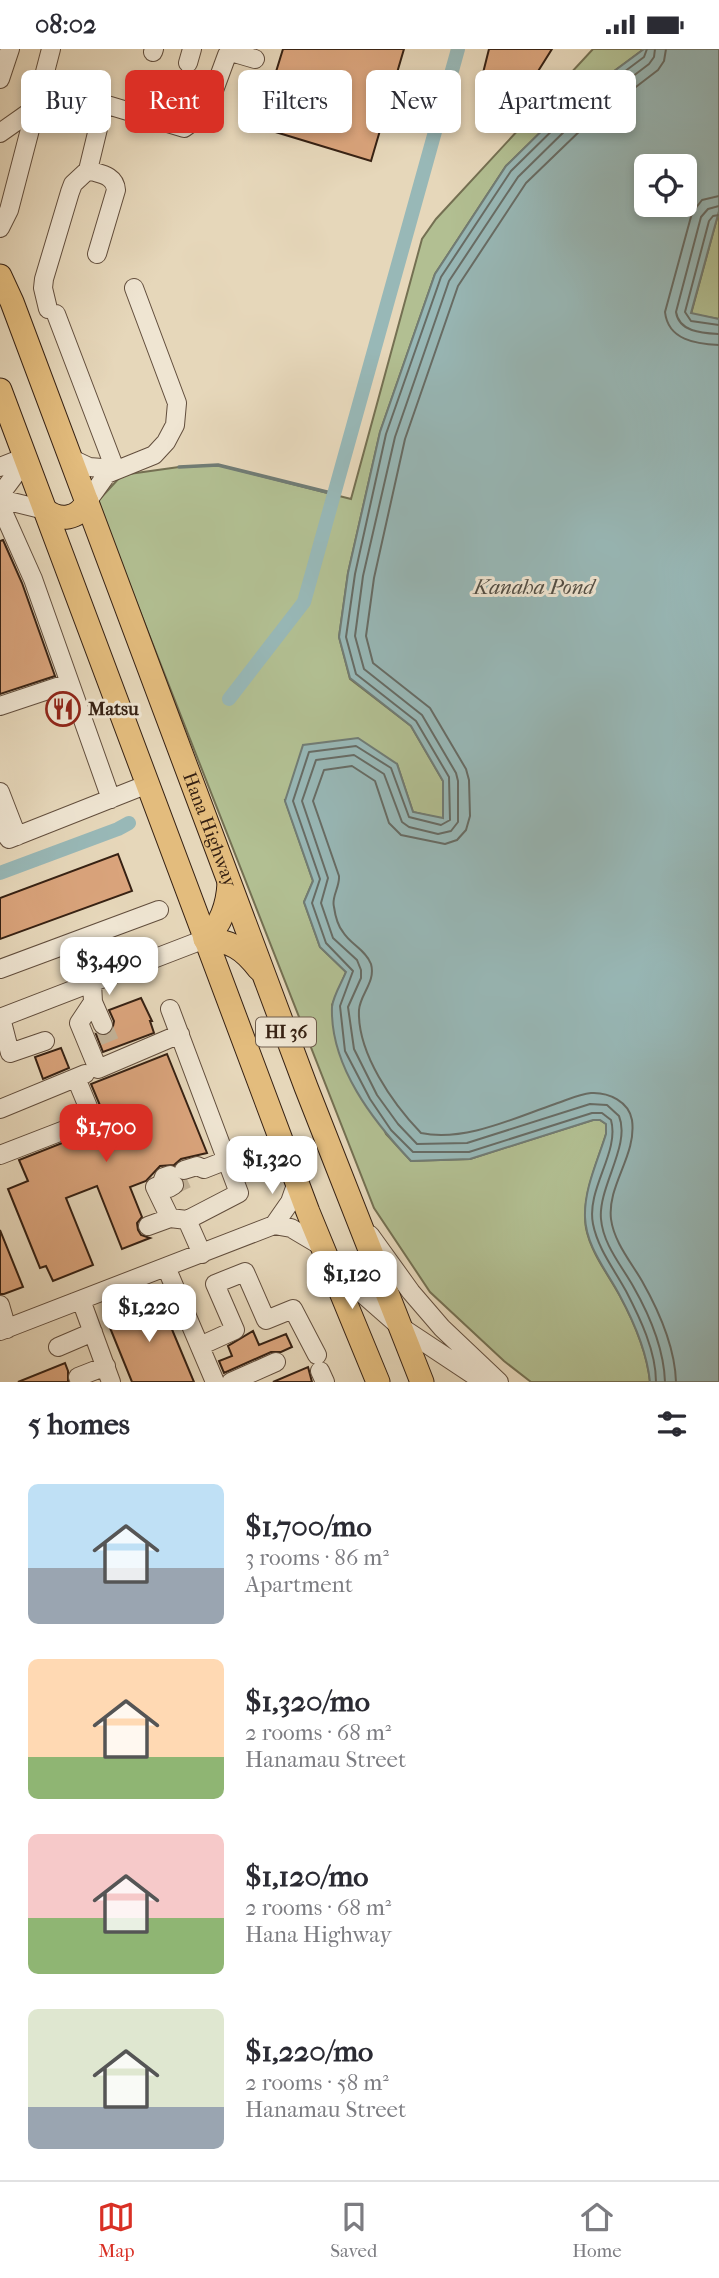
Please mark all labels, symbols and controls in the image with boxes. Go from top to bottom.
text: 08:02 [35,9,96,40]
chip: Buy [21,70,111,133]
chip: Rent [125,70,224,133]
chip: Filters [238,70,352,133]
chip: New [366,70,461,133]
chip: Apartment [475,70,636,133]
map controls [634,154,697,217]
button: locate [634,154,697,217]
water label: Kanaha Pond [472,575,597,599]
restaurant icon: Matsu [44,690,82,728]
place label: Matsu [87,698,139,720]
street label: Hana Highway [178,769,241,891]
pin: $3,490 [52,937,166,997]
text: $3,490 [76,946,142,973]
road number: HI 36 [256,1017,316,1047]
pin: $1,700 [49,1105,163,1164]
text: $1,700 [76,1113,136,1140]
pin: $1,320 [215,1137,329,1196]
text: $1,320 [242,1145,302,1172]
pin: $1,120 [295,1251,409,1311]
text: $1,120 [323,1260,381,1287]
pin: $1,220 [92,1285,206,1344]
text: $1,220 [118,1293,180,1320]
icon: filters [653,1405,691,1443]
text: 5 homes [28,1407,130,1442]
text: $1,700/mo [245,1509,372,1544]
icon: home [84,1512,168,1596]
text: 3 rooms · 86 m² [245,1544,389,1571]
text: Apartment [245,1571,353,1598]
text: $1,320/mo [245,1684,370,1719]
icon: home [84,1687,168,1771]
text: 2 rooms · 68 m² [245,1719,391,1746]
text: Hanamau Street [245,1746,406,1773]
text: $1,120/mo [245,1859,368,1894]
icon: home [84,1862,168,1946]
text: 2 rooms · 68 m² [245,1894,391,1921]
text: Hana Highway [245,1921,392,1948]
text: $1,220/mo [245,2034,373,2069]
icon: home [84,2037,168,2121]
text: 2 rooms · 58 m² [245,2069,389,2096]
text: Hanamau Street [245,2096,406,2123]
tab: Map [97,2198,135,2262]
tab: Saved [330,2198,377,2262]
tab: Home [572,2198,622,2262]

